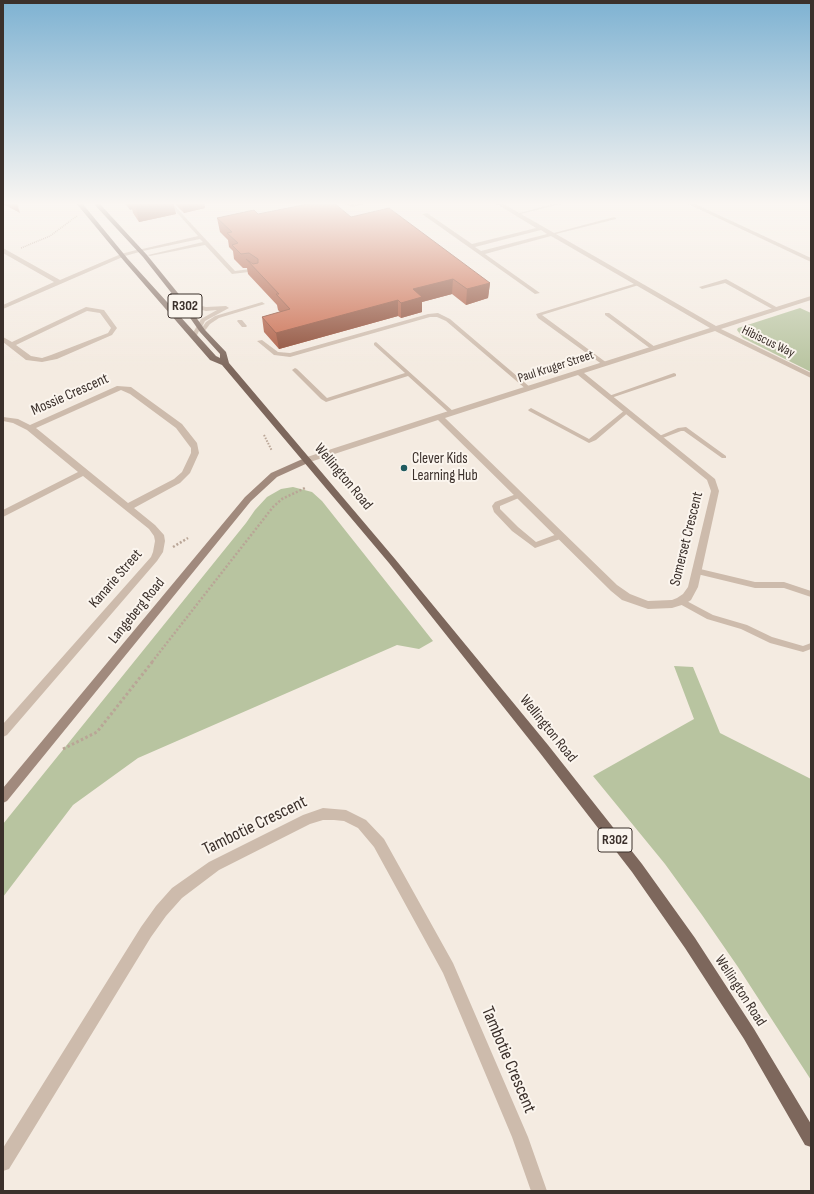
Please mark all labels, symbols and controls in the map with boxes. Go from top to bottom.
road number: R302 [168,294,202,318]
street label: Hibiscus Way [739,323,797,361]
street label: Paul Kruger Street [516,347,596,387]
street label: Mossie Crescent [29,370,111,420]
street label: Wellington Road [310,440,376,514]
place label: Clever Kids Learning Hub [412,450,478,485]
marker: Clever Kids Learning Hub [399,463,409,473]
street label: Somerset Crescent [667,490,707,588]
street label: Kanarie Street [86,546,146,612]
street label: Langeberg Road [105,575,169,647]
street label: Wellington Road [516,692,580,766]
street label: Tambotie Crescent [199,791,311,861]
road number: R302 [598,828,632,852]
street label: Wellington Road [710,952,770,1030]
street label: Tambotie Crescent [476,1004,540,1116]

